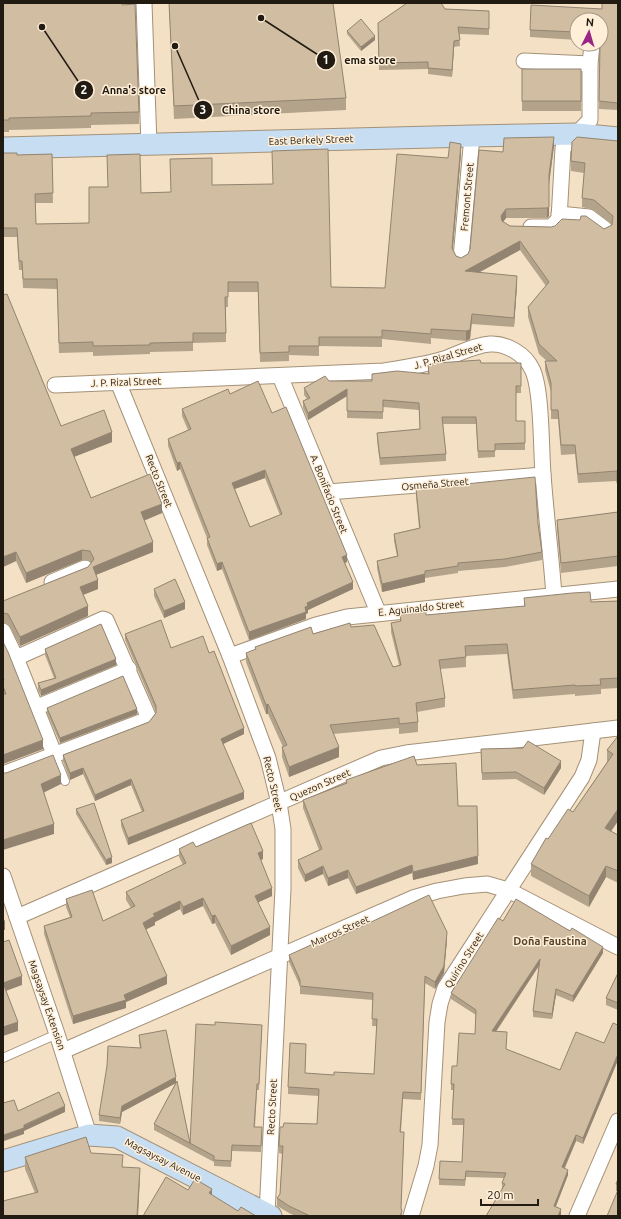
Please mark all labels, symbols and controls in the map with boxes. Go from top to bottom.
north arrow [569,12,609,52]
text: N [585,16,594,28]
callout: ema store [316,48,404,71]
text: 1 [323,53,329,66]
text: ema store [344,54,396,66]
callout: Anna's store [74,79,174,102]
text: 2 [81,83,88,96]
text: Anna's store [102,84,166,96]
callout: China store [193,99,288,122]
text: 3 [200,103,206,116]
text: China store [222,104,280,116]
street label: East Berkely Street [268,133,354,147]
street label: Fremont Street [459,162,475,232]
street label: J. P. Rizal Street [412,341,484,371]
street label: J. P. Rizal Street [90,375,162,389]
street label: Recto Street [143,453,175,509]
street label: A. Bonifacio Street [308,453,350,535]
street label: Osmeña Street [401,476,469,492]
street label: E. Aguinaldo Street [378,598,465,618]
street label: Recto Street [261,755,285,813]
street label: Quezon Street [288,767,352,803]
street label: Marcos Street [309,913,371,949]
street label: Quirino Street [442,930,486,990]
district label: Doña Faustina [513,935,587,947]
street label: Magsaysay Extension [26,958,68,1052]
street label: Recto Street [265,1079,279,1135]
street label: Magsaysay Avenue [123,1136,203,1184]
scale bar [481,1181,538,1207]
text: 20 m [487,1188,514,1201]

